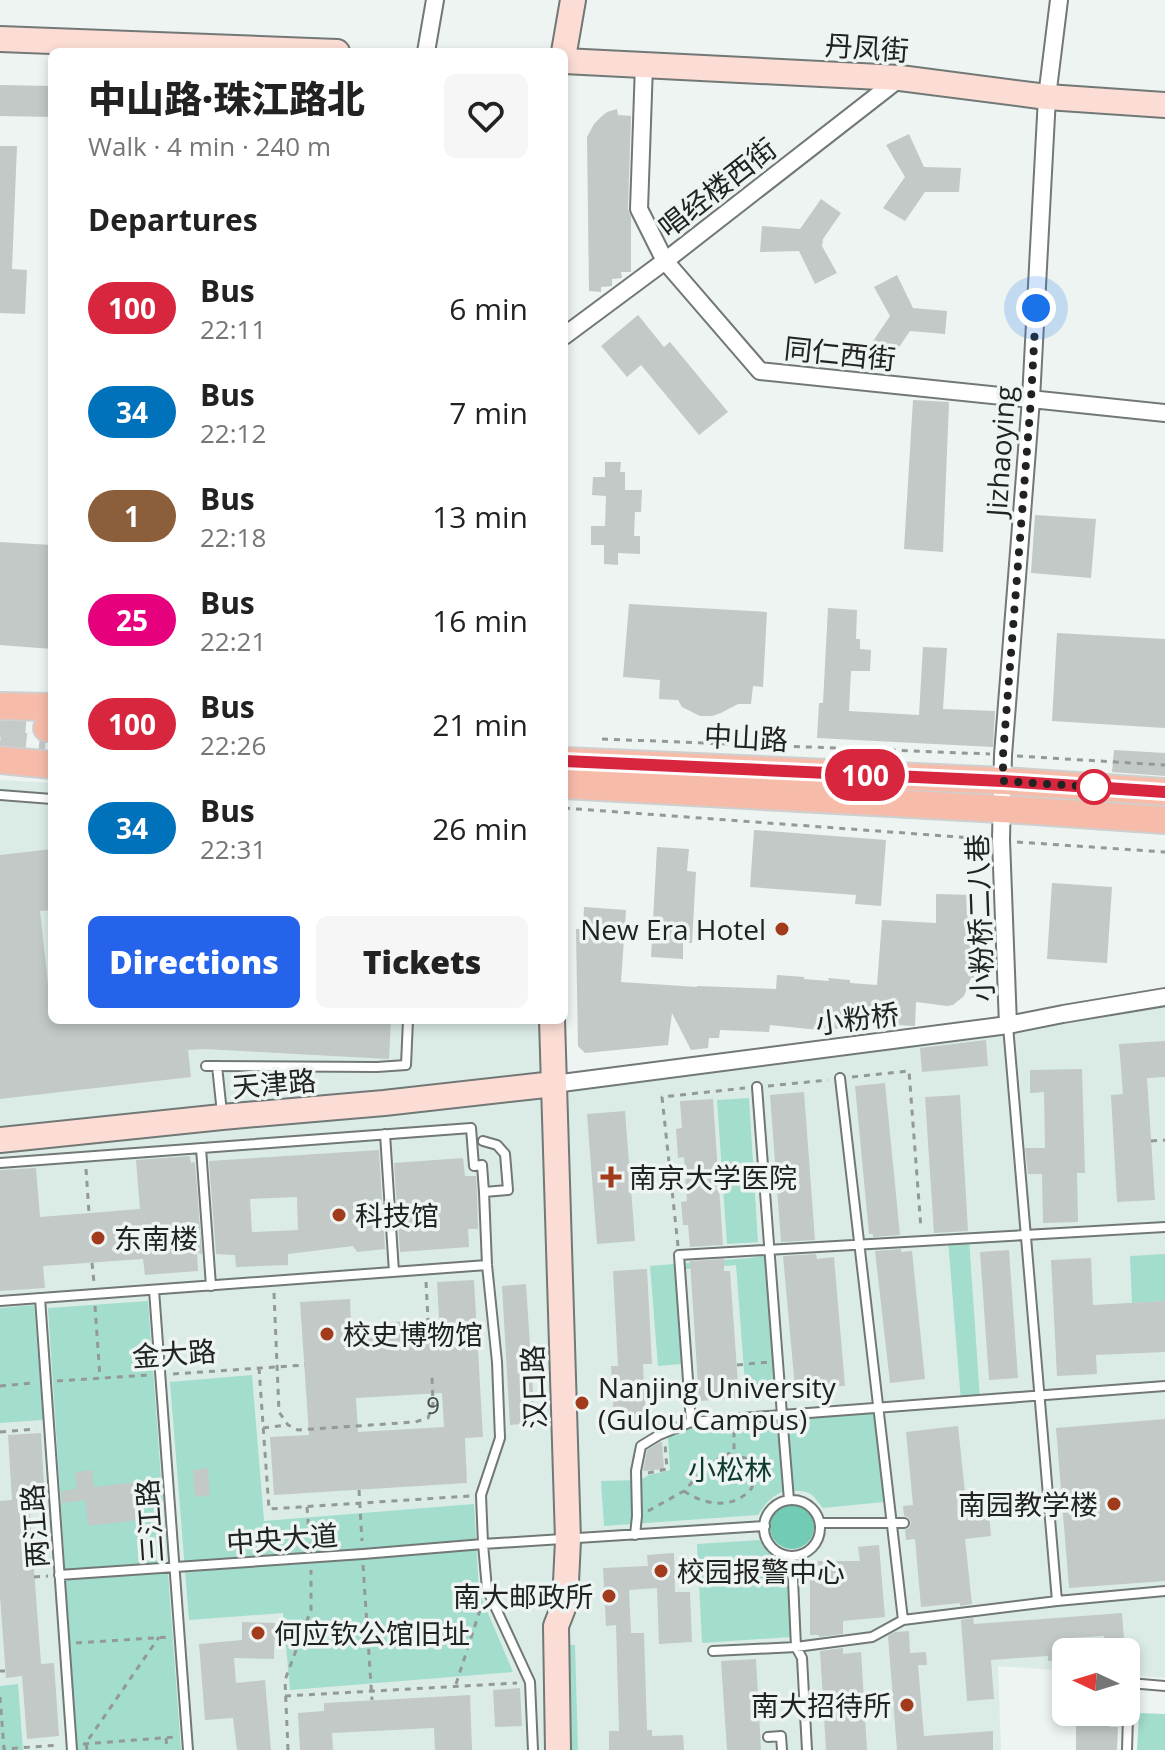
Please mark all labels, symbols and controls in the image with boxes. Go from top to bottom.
street label: 丹凤街 [824,25,910,69]
text: 中山路·珠江路北 [88,72,365,124]
button: heart [444,74,528,158]
text: Walk · 4 min · 240 m [88,128,331,164]
street label: 唱经楼西街 [650,129,784,245]
text: Departures [88,199,258,240]
text: Bus [200,270,255,311]
text: 6 min [449,288,528,329]
your location [1016,288,1056,328]
text: 100 [108,289,156,327]
text: 22:11 [200,311,266,347]
street label: 同仁西街 [782,328,898,378]
text: Bus [200,374,255,415]
street label: Jizhaoying [976,384,1024,521]
text: 7 min [449,392,528,433]
text: 34 [116,393,148,431]
text: 22:12 [200,415,266,451]
text: Bus [200,478,255,519]
text: 13 min [432,496,528,537]
text: 1 [124,497,140,535]
text: 22:18 [200,519,266,555]
text: Bus [200,582,255,623]
text: 16 min [432,600,528,641]
text: 25 [116,601,148,639]
text: 22:21 [200,623,266,659]
text: Bus [200,686,255,727]
text: 21 min [432,704,528,745]
text: 100 [108,705,156,743]
street label: 中山路 [703,716,789,758]
text: 22:26 [200,727,266,763]
line badge: 100 [819,749,911,801]
text: 100 [841,756,889,794]
unlabelled marker [1077,770,1111,804]
text: Bus [200,790,255,831]
text: 26 min [432,808,528,849]
text: 34 [116,809,148,847]
text: 22:31 [200,831,266,867]
street label: 小粉桥二八巷 [957,833,1001,1003]
place label: New Era Hotel [580,910,766,948]
button: Directions [88,916,300,1008]
button: Tickets [316,916,528,1008]
marker: New Era Hotel [773,920,791,938]
street label: 小粉桥 [813,994,901,1042]
street label: 天津路 [230,1060,318,1106]
place label: 南京大学医院 [629,1158,797,1196]
marker: 南京大学医院 [600,1166,622,1188]
place label: 科技馆 [355,1196,439,1234]
marker: 科技馆 [330,1206,348,1224]
place label: 东南楼 [114,1219,198,1257]
marker: 东南楼 [89,1229,107,1247]
place label: 校史博物馆 [343,1315,483,1353]
marker: 校史博物馆 [318,1325,336,1343]
street label: 金大路 [131,1331,217,1375]
street label: 汉口路 [513,1344,553,1430]
place label: Nanjing University (Gulou Campus) [598,1368,837,1438]
house number: 9 [426,1388,440,1421]
marker: Nanjing University (Gulou Campus) [573,1394,591,1412]
park label: 小松林 [688,1450,772,1488]
street label: 三江路 [127,1478,171,1564]
street label: 两江路 [12,1483,56,1569]
place label: 南园教学楼 [958,1485,1098,1523]
marker: 南园教学楼 [1105,1495,1123,1513]
street label: 中央大道 [225,1515,339,1561]
place label: 校园报警中心 [677,1552,845,1590]
marker: 校园报警中心 [652,1562,670,1580]
place label: 南大邮政所 [453,1577,593,1615]
marker: 南大邮政所 [600,1587,618,1605]
place label: 何应钦公馆旧址 [274,1614,470,1652]
marker: 何应钦公馆旧址 [249,1624,267,1642]
north arrow [1052,1638,1140,1726]
map controls [1052,1638,1140,1726]
place label: 南大招待所 [751,1686,891,1724]
marker: 南大招待所 [898,1696,916,1714]

